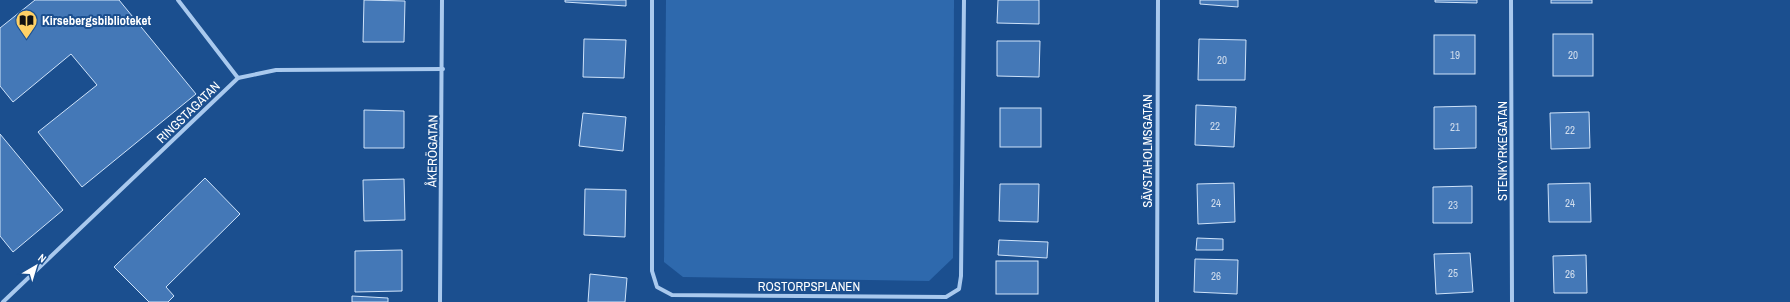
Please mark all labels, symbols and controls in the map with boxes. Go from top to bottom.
library icon: Kirsebergsbiblioteket [13,7,39,40]
place label: Kirsebergsbiblioteket [42,12,151,29]
house number: 19 [1450,48,1460,62]
house number: 20 [1568,48,1578,62]
house number: 20 [1217,53,1227,67]
street label: RINGSTAGATAN [153,78,224,147]
street label: SÄVSTAHOLMSGATAN [1139,94,1156,208]
street label: STENKYRKEGATAN [1494,101,1511,201]
street label: ÅKERÖGATAN [423,115,442,188]
house number: 22 [1210,119,1220,133]
house number: 21 [1450,120,1460,134]
house number: 22 [1565,123,1575,137]
house number: 24 [1211,196,1221,210]
house number: 24 [1565,196,1575,210]
house number: 23 [1448,198,1458,212]
north arrow [16,246,56,286]
text: N [35,251,49,266]
house number: 25 [1448,266,1458,280]
house number: 26 [1565,267,1575,281]
house number: 26 [1211,269,1221,283]
street label: ROSTORPSPLANEN [758,278,860,295]

